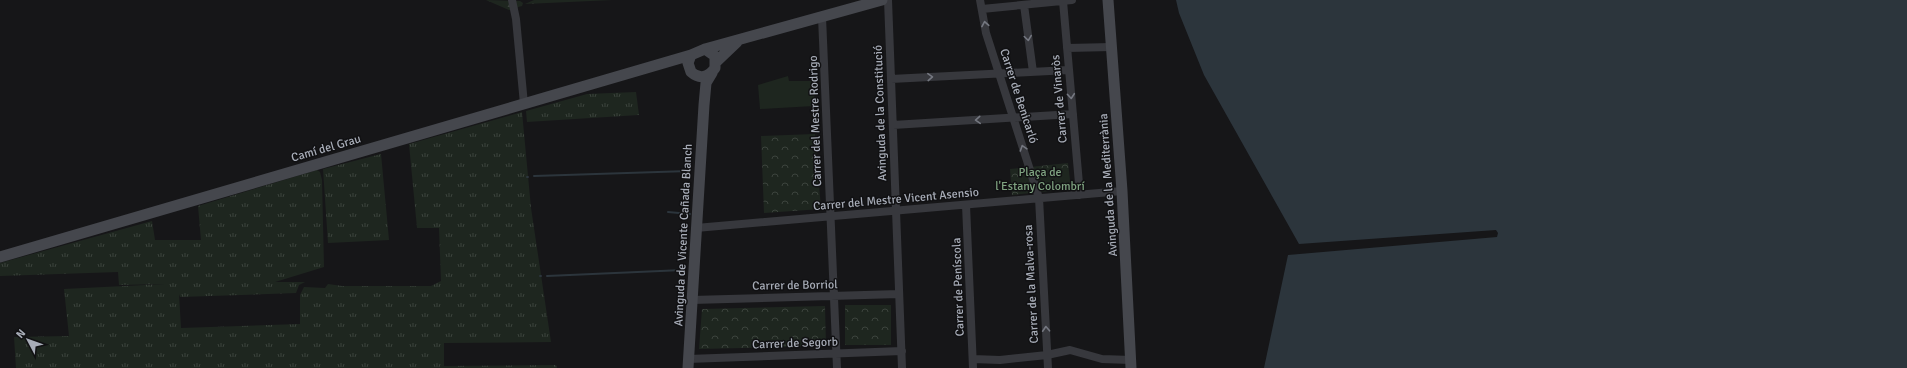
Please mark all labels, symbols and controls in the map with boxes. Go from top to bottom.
one-way arrow [981,20,989,27]
one-way arrow [1023,35,1032,41]
street label: Avinguda de la Constitució [871,45,890,181]
street label: Carrer de Benicarló [996,47,1041,145]
street label: Carrer de Vinaròs [1048,54,1071,144]
street label: Carrer del Mestre Rodrigo [806,55,825,187]
one-way arrow [927,73,933,82]
one-way arrow [1066,92,1075,99]
street label: Avinguda de la Mediterrània [1096,113,1121,257]
one-way arrow [975,115,981,124]
street label: Camí del Grau [289,131,363,166]
street label: Avinguda de Vicente Cañada Blanch [671,143,696,327]
one-way arrow [1019,144,1028,151]
park label: Plaça de l'Estany Colombrí [995,165,1085,194]
street label: Carrer del Mestre Vicent Asensio [812,185,980,214]
street label: Carrer de la Malva-rosa [1021,224,1042,344]
street label: Carrer de Peníscola [949,237,968,337]
street label: Carrer de Borriol [752,277,838,294]
north arrow [8,320,48,360]
one-way arrow [1041,326,1050,332]
text: N [13,327,28,341]
street label: Carrer de Segorb [752,335,838,352]

